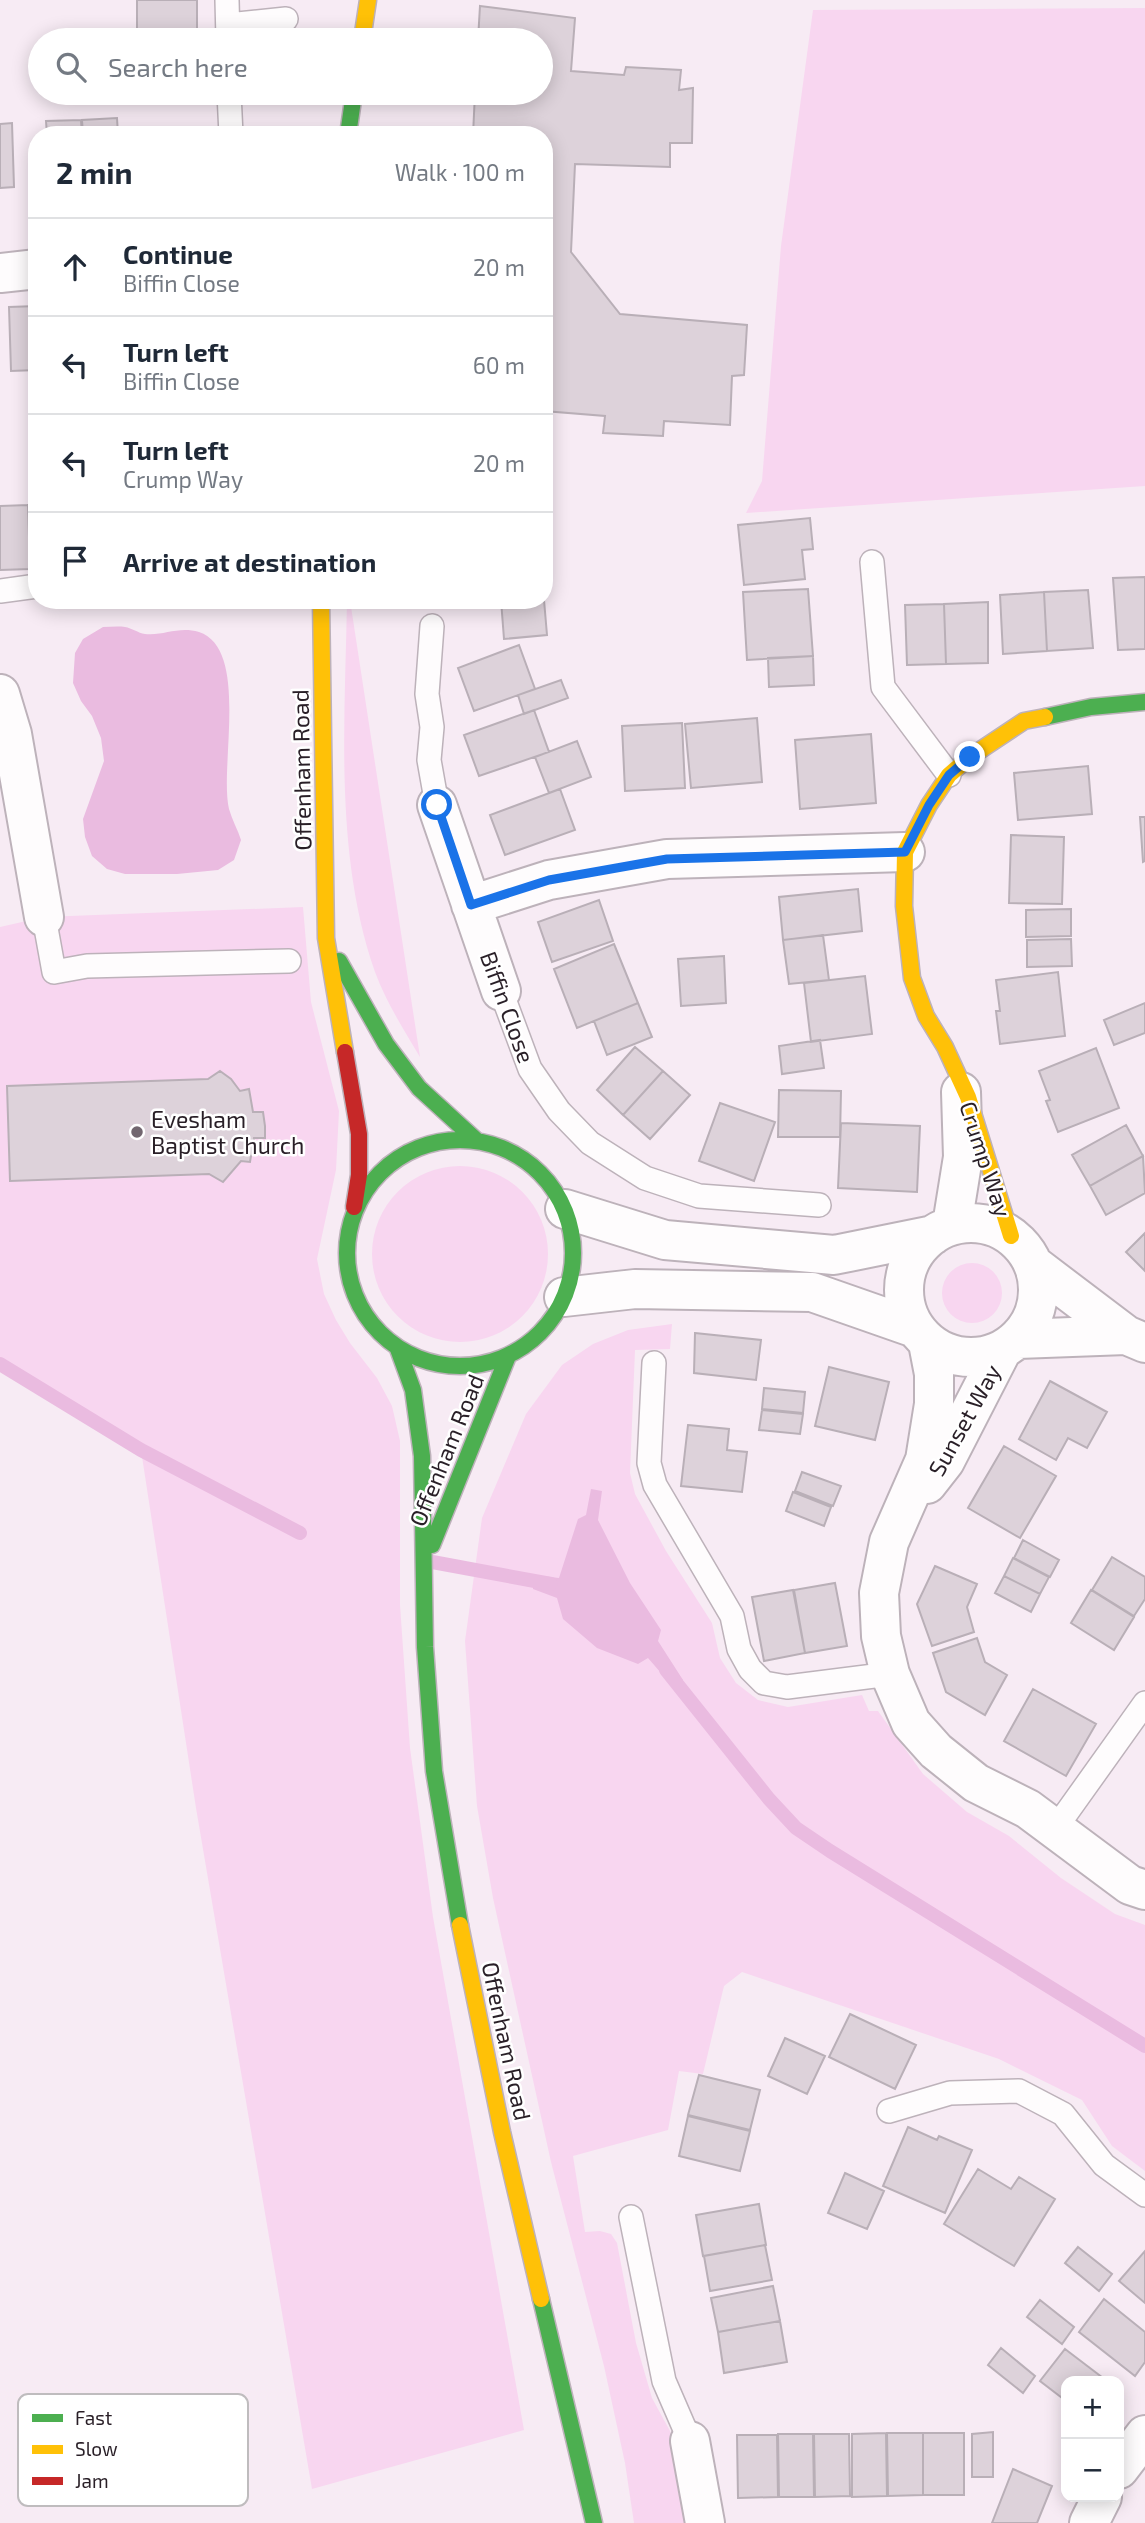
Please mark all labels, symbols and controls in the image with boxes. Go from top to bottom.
search box [28,28,553,105]
icon: search [52,48,90,86]
text: Search here [108,51,248,82]
text: 2 min [56,154,133,190]
text: Walk · 100 m [395,158,525,186]
text: Continue [123,238,233,269]
icon: ahead [56,248,94,286]
text: 20 m [473,253,525,281]
text: Biffin Close [123,269,240,297]
text: Turn left [123,336,229,367]
icon: left [56,346,94,384]
text: 60 m [473,351,525,379]
text: Biffin Close [123,367,240,395]
text: Turn left [123,434,229,465]
icon: left [56,444,94,482]
text: 20 m [473,449,525,477]
text: Crump Way [123,465,243,493]
icon: arrive [56,542,94,580]
text: Arrive at destination [123,546,376,577]
street label: Offenham Road [286,689,316,851]
route end [954,741,985,772]
route start [421,789,452,820]
street label: Biffin Close [475,947,541,1067]
street label: Crump Way [954,1098,1018,1220]
place label: Evesham Baptist Church [151,1105,304,1159]
marker: Evesham Baptist Church [129,1124,145,1140]
street label: Sunset Way [922,1359,1006,1481]
street label: Offenham Road [403,1370,489,1530]
street label: Offenham Road [477,1959,537,2123]
map controls [1061,2376,1124,2502]
button: + [1061,2376,1124,2439]
legend [18,2394,248,2506]
text: Fast [75,2406,112,2429]
text: Slow [75,2437,118,2460]
button: − [1061,2439,1124,2502]
text: Jam [75,2469,109,2492]

